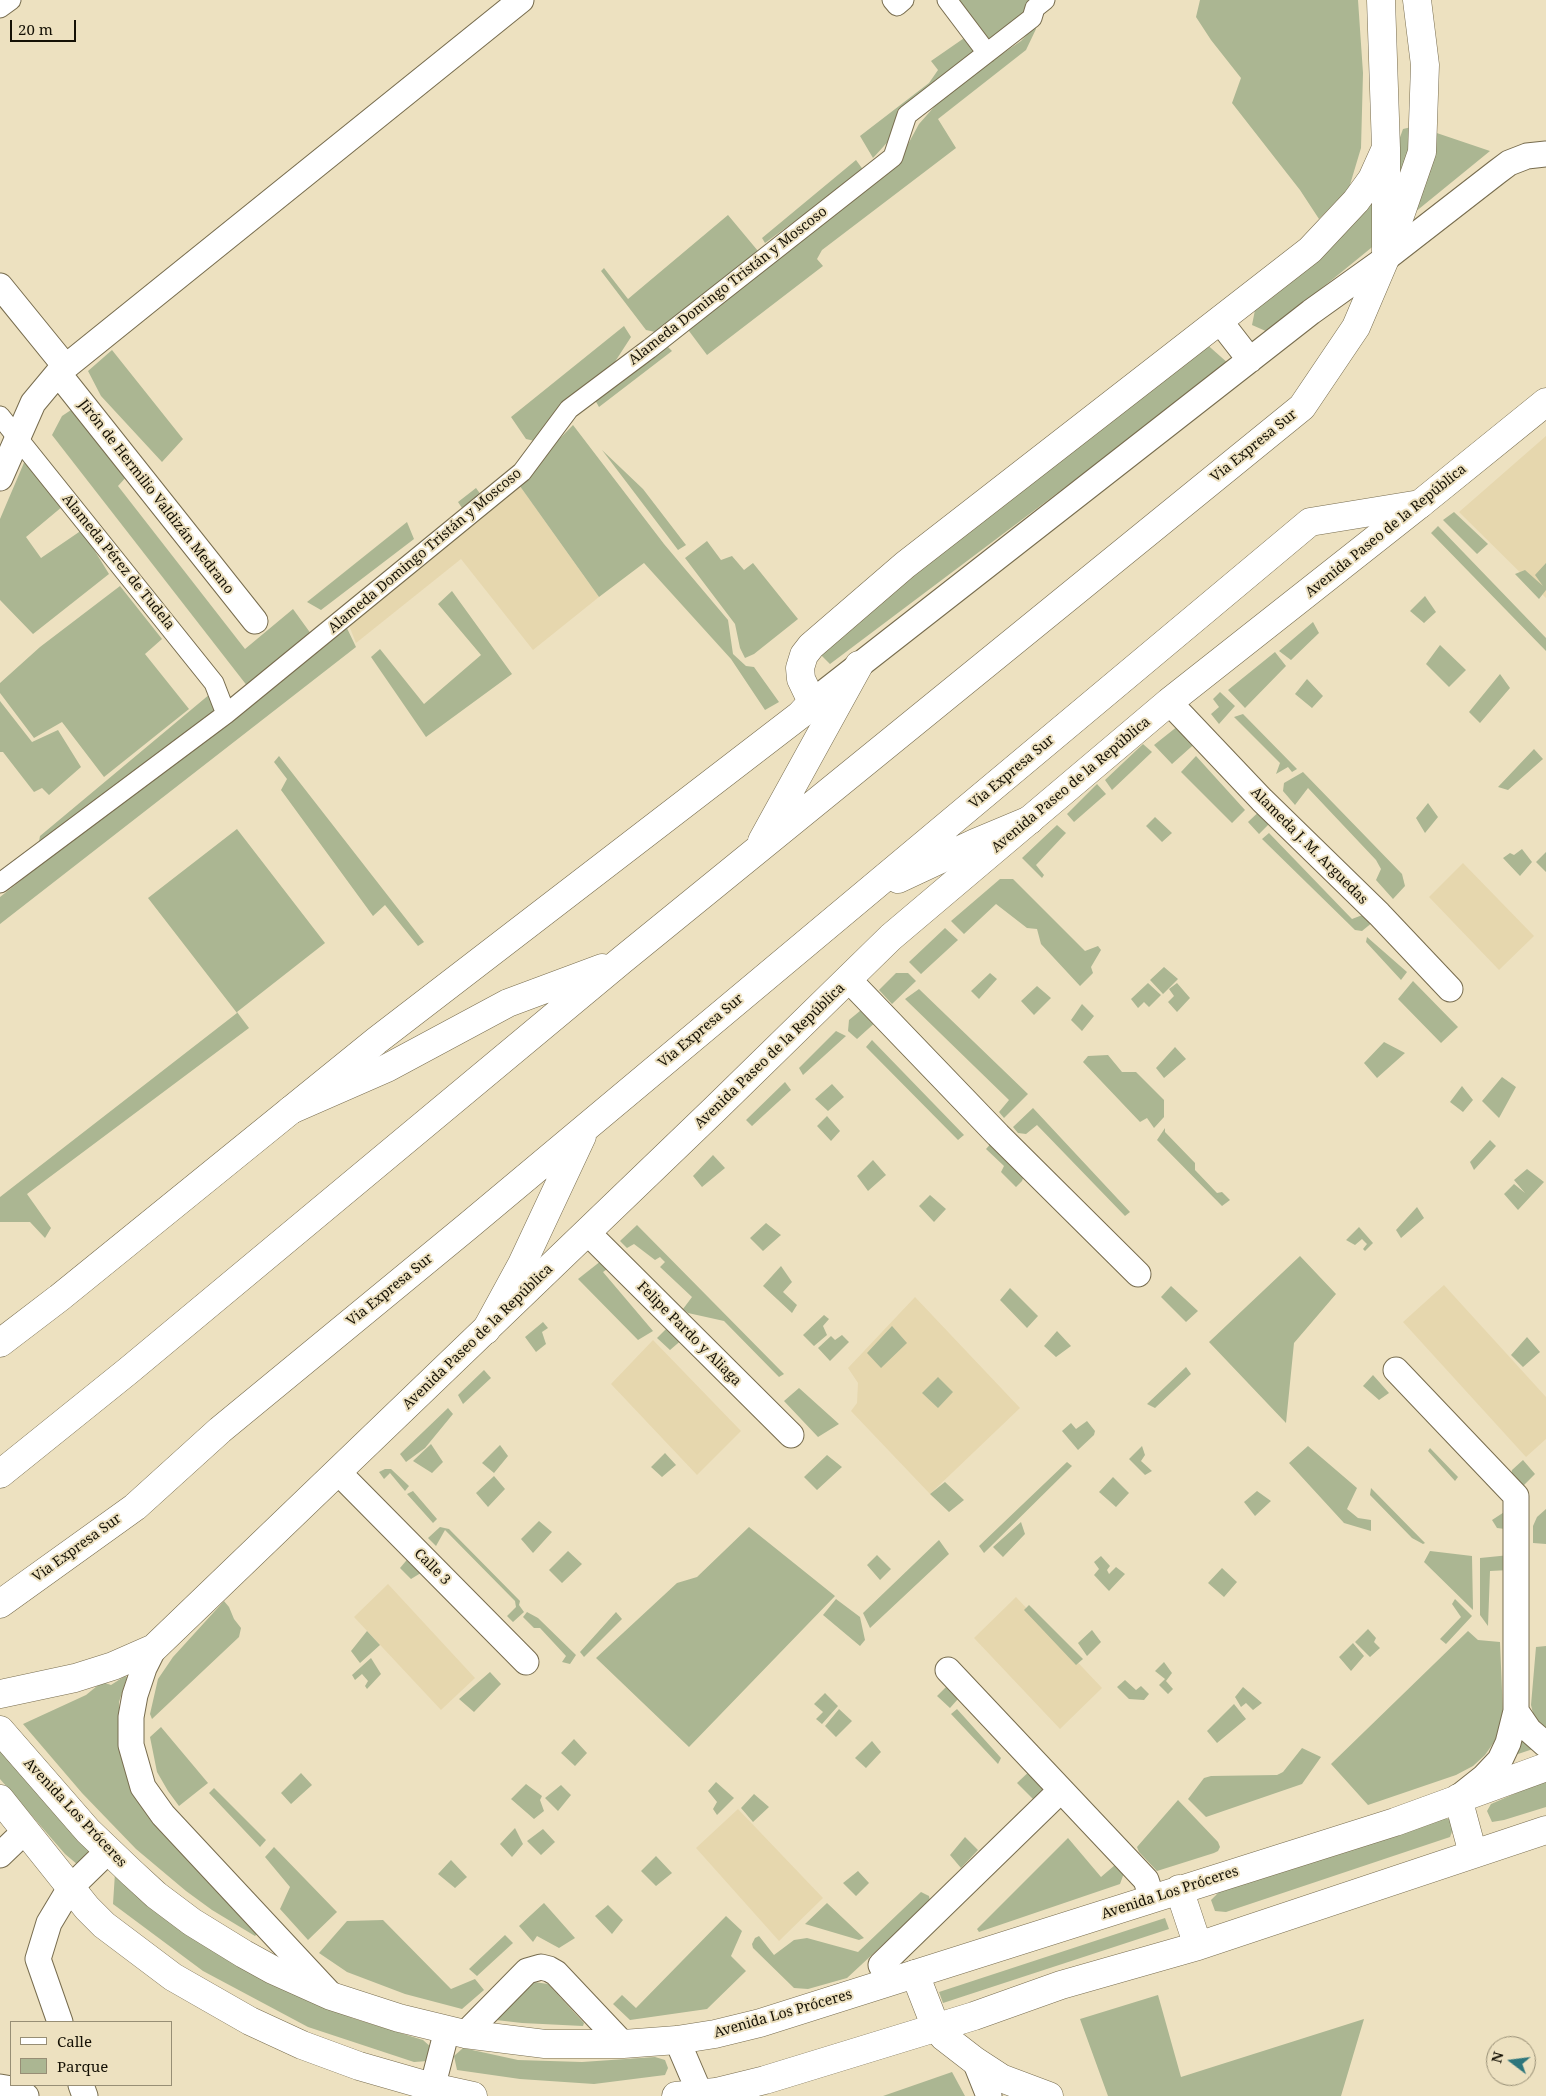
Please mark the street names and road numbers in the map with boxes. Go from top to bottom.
street label: Alameda Domingo Tristán y Moscoso [625,203,831,369]
street label: Jirón de Hermilio Valdizán Medrano [75,396,237,598]
street label: Via Expresa Sur [1208,406,1300,486]
street label: Avenida Paseo de la República [1302,461,1470,601]
street label: Alameda Domingo Tristán y Moscoso [325,465,525,637]
street label: Alameda Pérez de Tudela [58,491,178,633]
street label: Avenida Paseo de la República [988,714,1154,856]
street label: Via Expresa Sur [966,732,1058,812]
street label: Alameda J. M. Arguedas [1247,784,1371,908]
street label: Avenida Paseo de la República [691,980,849,1132]
street label: Via Expresa Sur [655,991,747,1071]
street label: Via Expresa Sur [344,1250,436,1330]
street label: Avenida Paseo de la República [399,1261,557,1413]
street label: Felipe Pardo y Aliaga [633,1278,745,1390]
street label: Via Expresa Sur [29,1510,125,1586]
street label: Calle 3 [410,1545,454,1589]
street label: Avenida Los Próceres [20,1755,130,1871]
street label: Avenida Los Próceres [1099,1863,1241,1923]
street label: Avenida Los Próceres [712,1986,854,2042]

